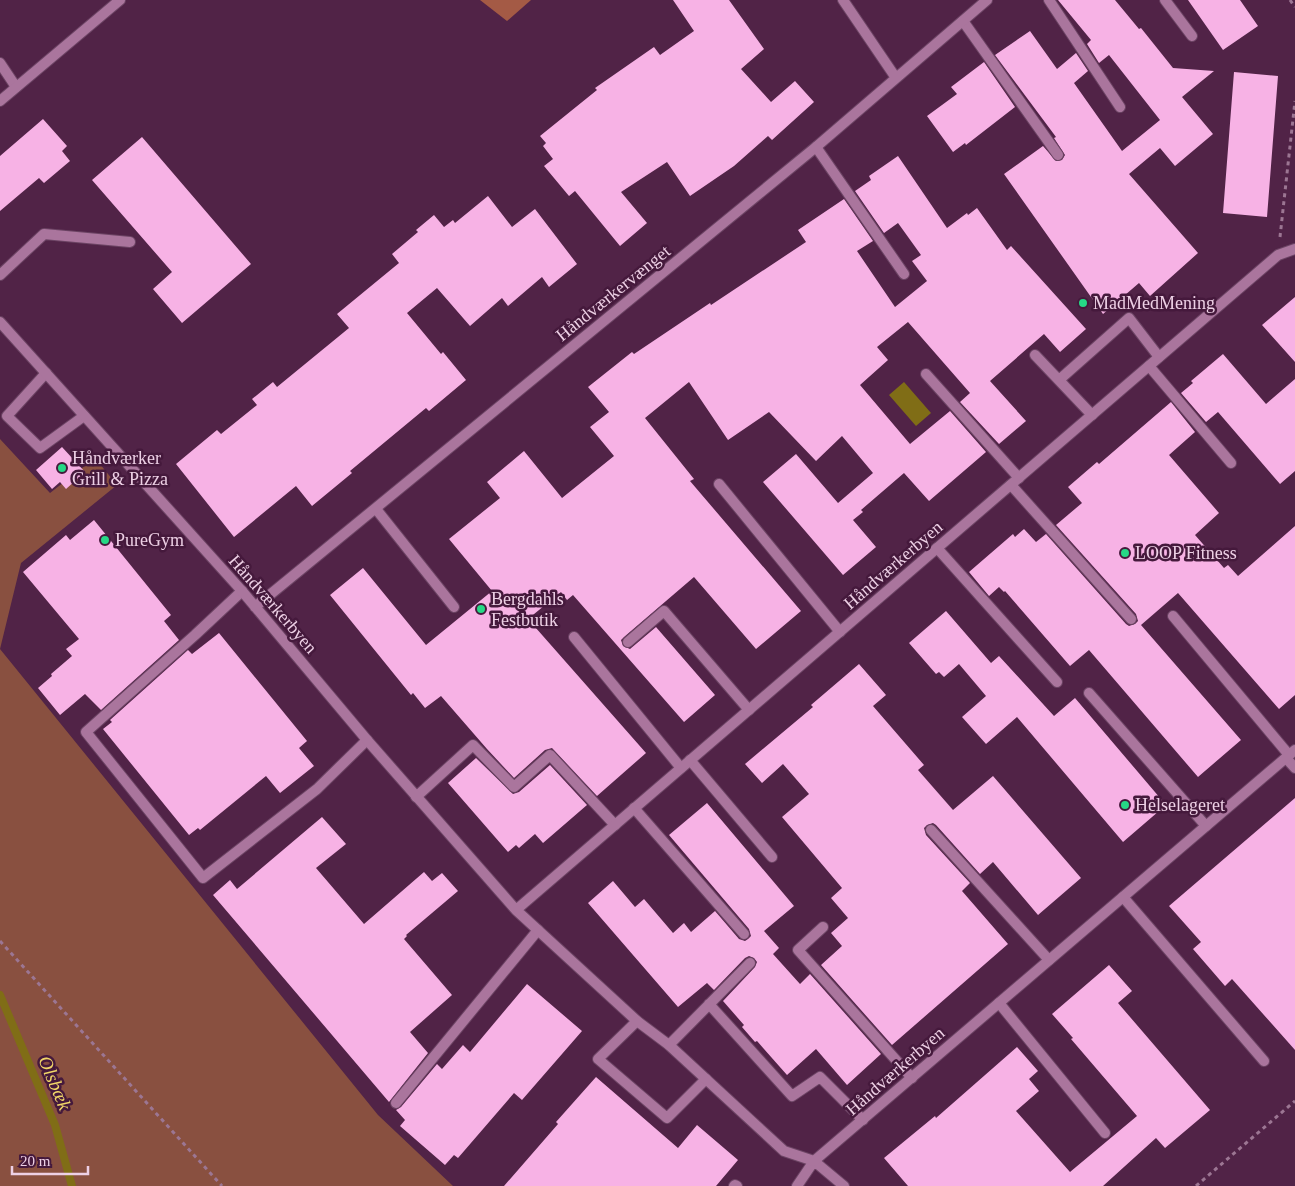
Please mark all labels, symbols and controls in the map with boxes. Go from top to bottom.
street label: Håndværkervænget [552,241,674,345]
place label: MadMedMening [1093,293,1215,313]
marker: MadMedMening [1077,297,1089,309]
place label: Håndværker Grill & Pizza [72,448,168,489]
marker: Håndværker Grill & Pizza [56,462,68,474]
street label: Håndværkerbyen [840,517,946,613]
place label: PureGym [115,530,184,550]
marker: PureGym [99,534,111,546]
place label: LOOP Fitness [1135,543,1237,563]
marker: LOOP Fitness [1119,547,1131,559]
street label: Håndværkerbyen [225,551,321,657]
place label: Bergdahls Festbutik [491,589,564,630]
marker: Bergdahls Festbutik [475,603,487,615]
place label: Helselageret [1135,795,1225,815]
marker: Helselageret [1119,799,1131,811]
street label: Håndværkerbyen [842,1023,948,1119]
water label: Olsbæk [34,1053,76,1114]
scale bar [12,1144,89,1176]
text: 20 m [20,1153,51,1169]

